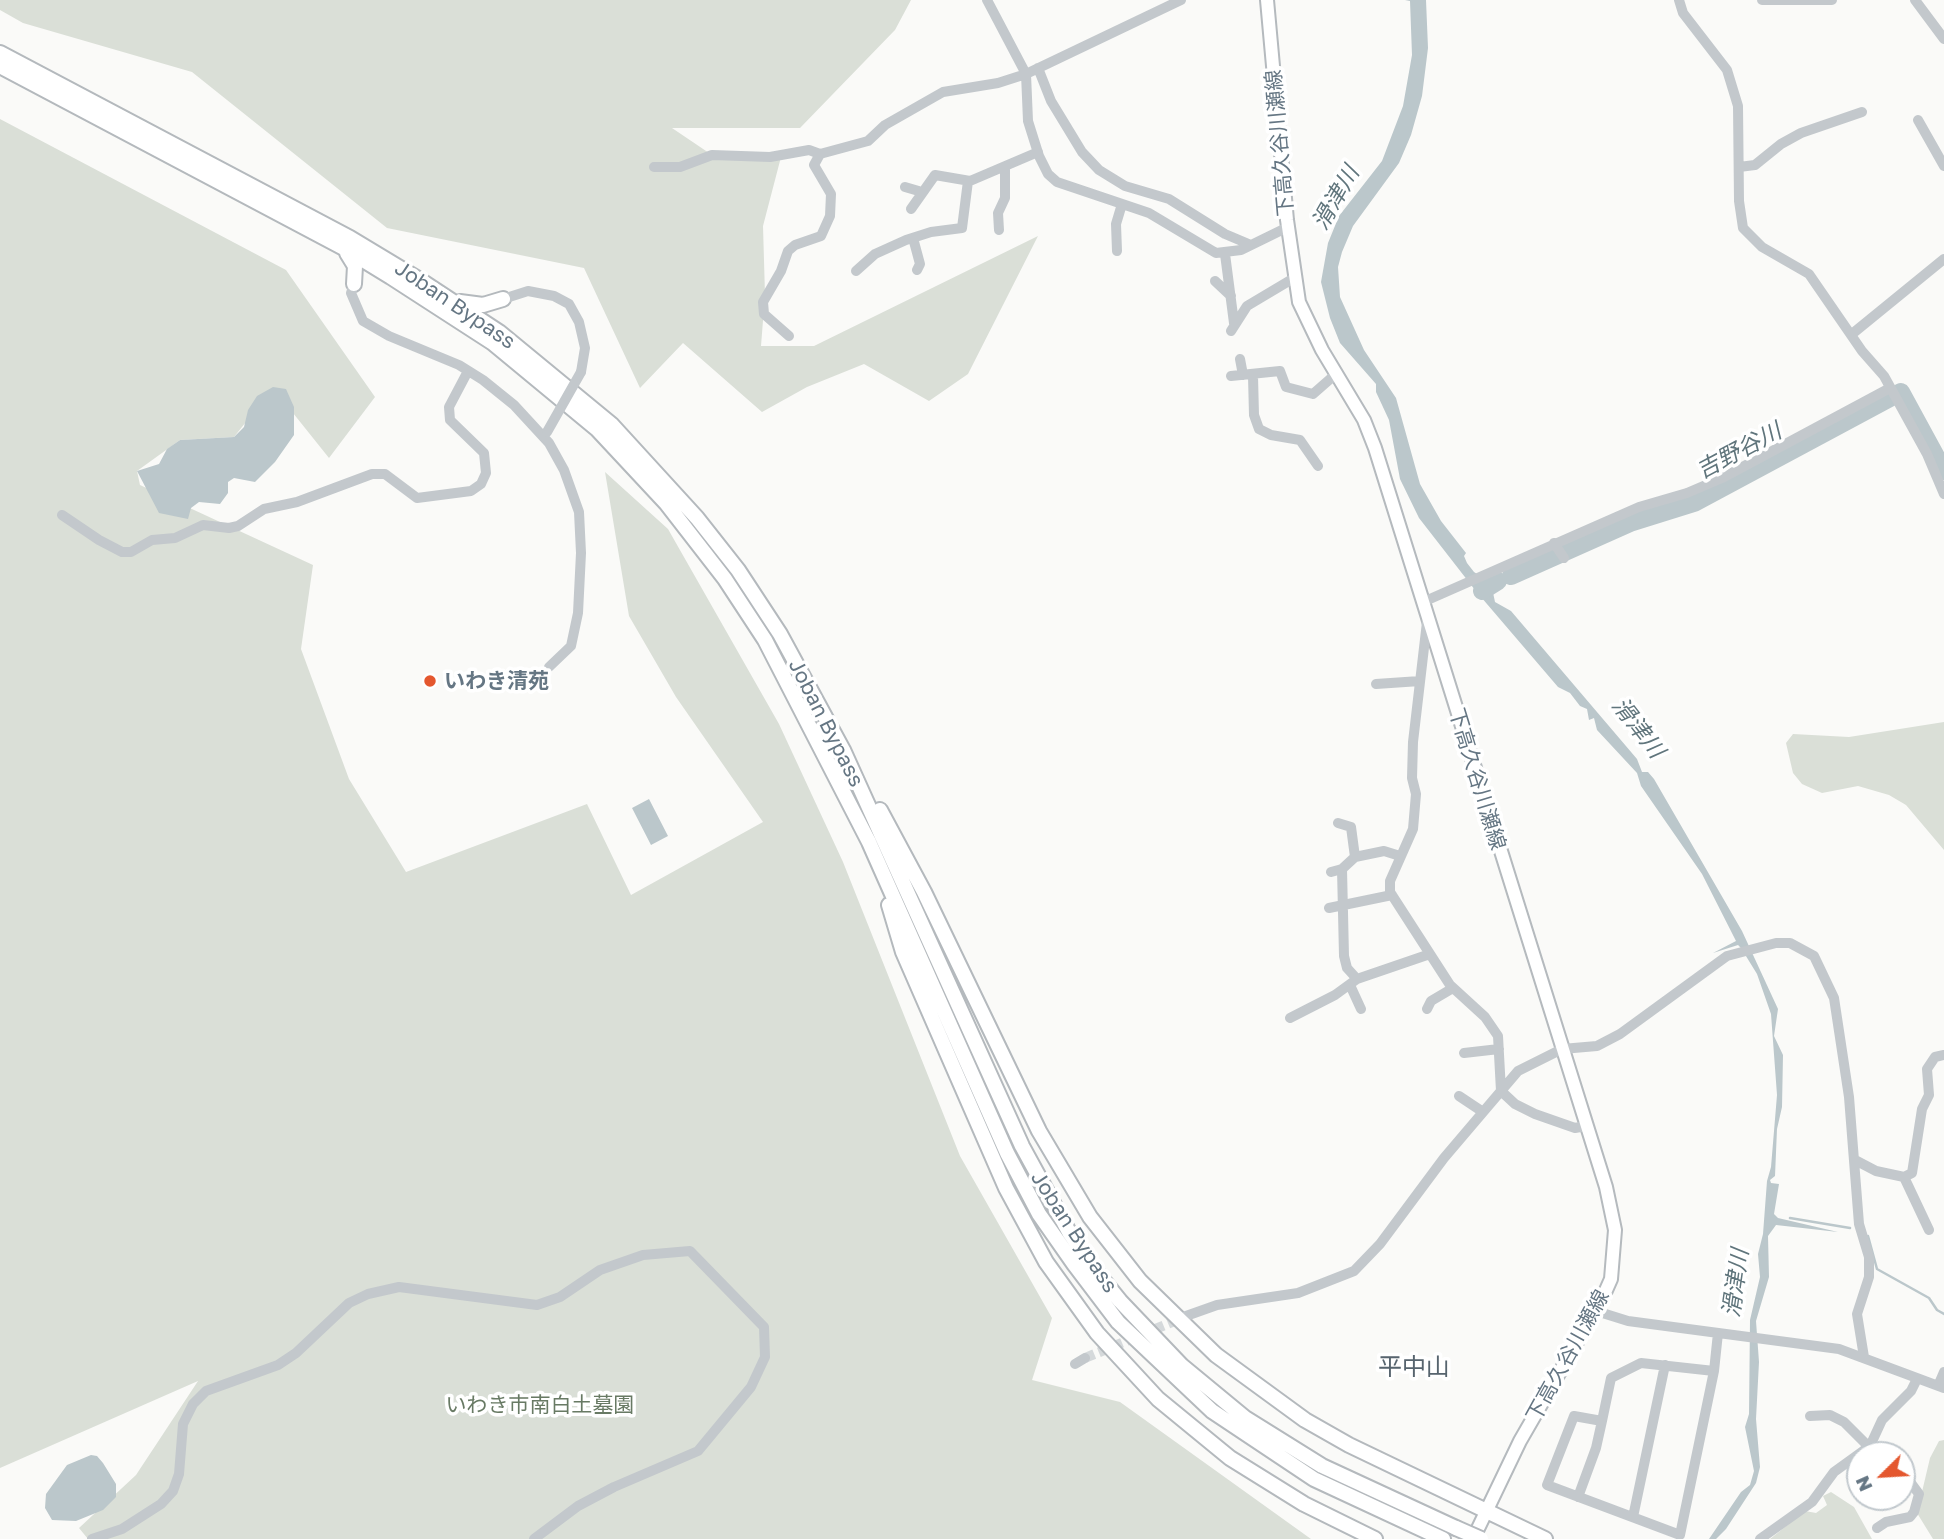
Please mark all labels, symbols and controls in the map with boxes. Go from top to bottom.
street label: 下高久谷川瀬線 [1261,69,1299,217]
water label: 滑津川 [1307,161,1365,235]
street label: Joban Bypass [390,255,520,355]
water label: 吉野谷川 [1692,417,1786,485]
street label: Joban Bypass [783,655,869,791]
place label: いわき清苑 [444,668,549,694]
marker: いわき清苑 [422,673,438,689]
water label: 滑津川 [1606,692,1670,764]
street label: 下高久谷川瀬線 [1443,705,1511,853]
street label: Joban Bypass [1025,1166,1123,1298]
water label: 滑津川 [1718,1247,1754,1319]
street label: 下高久谷川瀬線 [1521,1286,1615,1426]
district label: 平中山 [1378,1353,1450,1381]
park label: いわき市南白土墓園 [446,1392,634,1418]
north arrow [1846,1441,1916,1511]
text: N [1850,1473,1877,1495]

